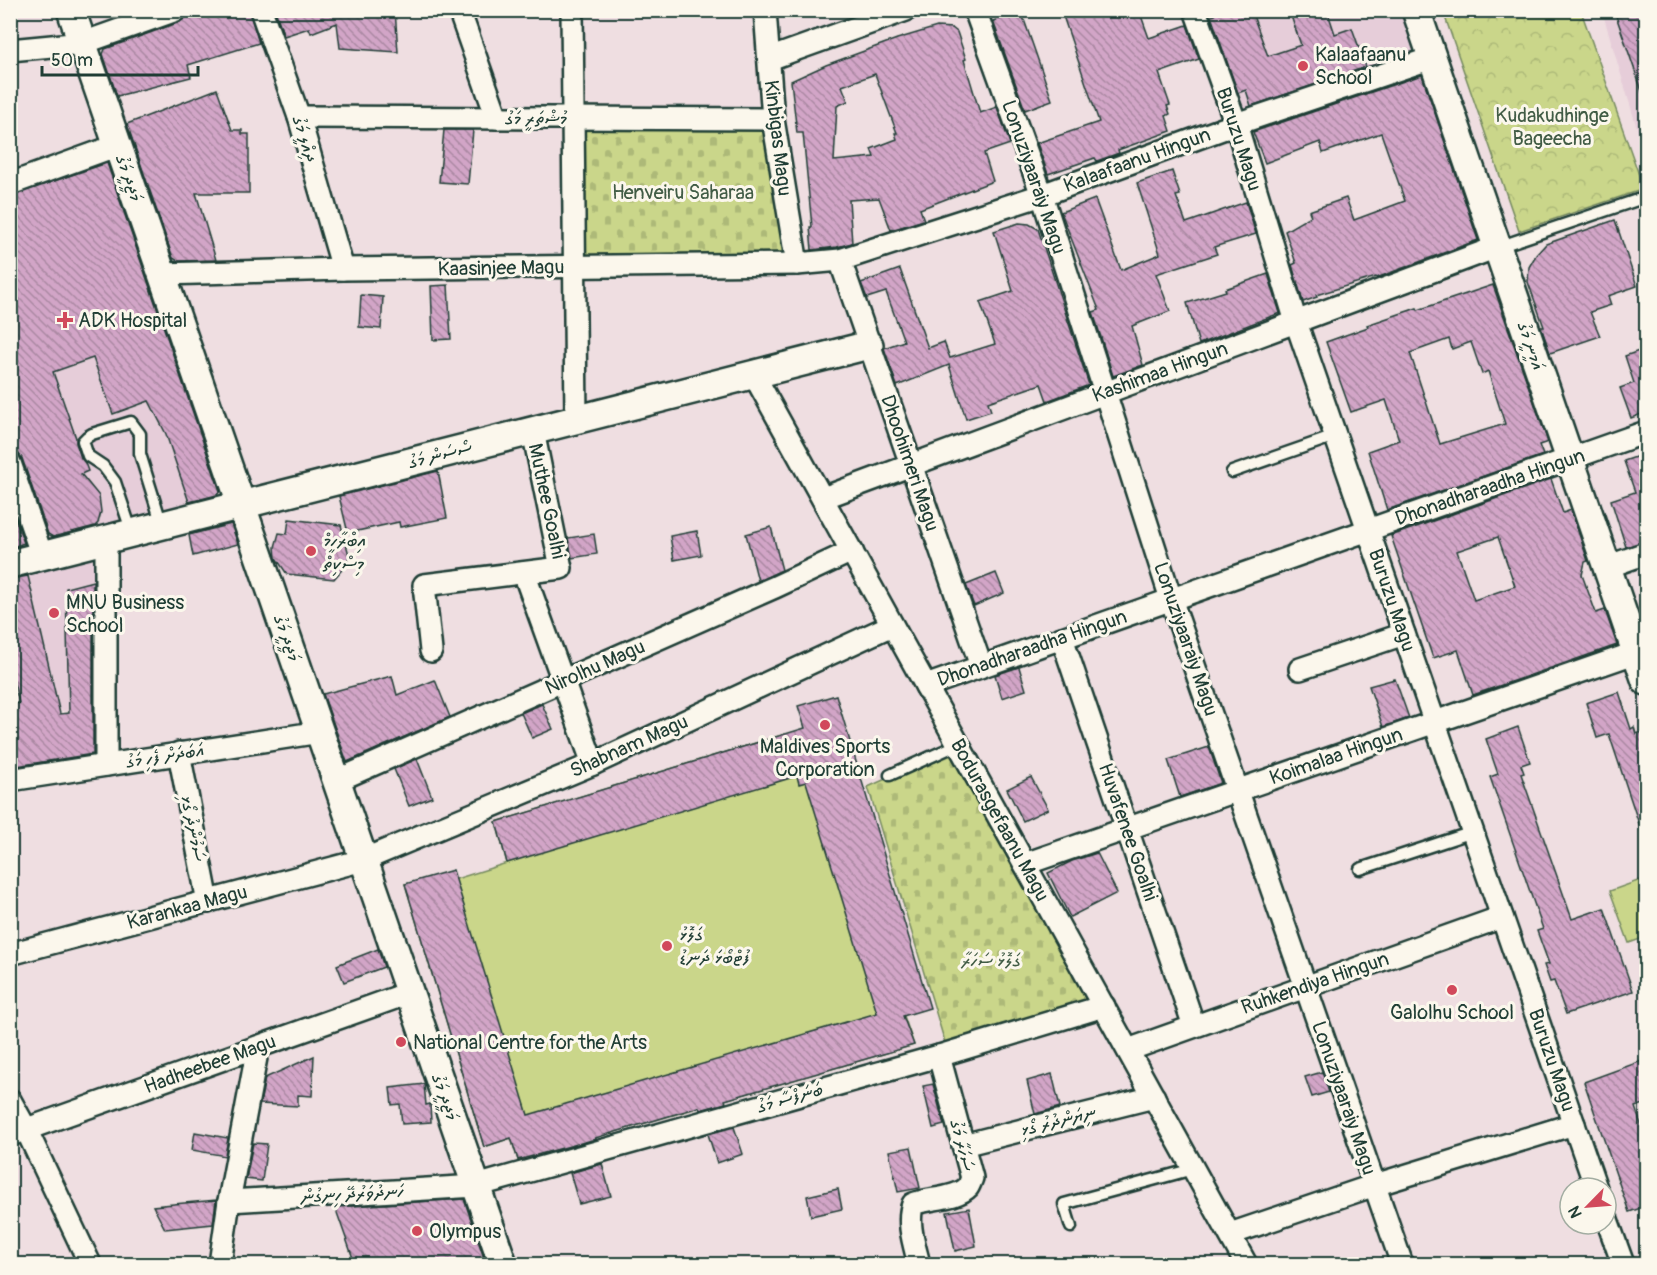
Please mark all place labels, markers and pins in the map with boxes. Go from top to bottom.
place label: Kalaafaanu School [1315,42,1406,90]
marker: Kalaafaanu School [1296,59,1310,73]
place label: ADK Hospital [78,308,187,333]
marker: ADK Hospital [56,311,74,329]
place label: އިބްރާހީމް މިސްކިތް [322,528,366,576]
marker: އިބްރާހީމް މިސްކިތް [304,544,318,558]
place label: MNU Business School [66,590,184,638]
marker: MNU Business School [47,606,61,620]
marker: Maldives Sports Corporation [818,718,832,732]
place label: Maldives Sports Corporation [760,734,890,782]
place label: ގަލޮޅު ފުޓްބޯޅަ ދަނޑު [679,922,751,970]
marker: ގަލޮޅު ފުޓްބޯޅަ ދަނޑު [660,939,674,953]
marker: Galolhu School [1445,983,1459,997]
place label: Galolhu School [1390,1000,1514,1025]
place label: National Centre for the Arts [413,1030,647,1055]
marker: National Centre for the Arts [394,1035,408,1049]
place label: Olympus [429,1219,501,1244]
marker: Olympus [410,1224,424,1238]

